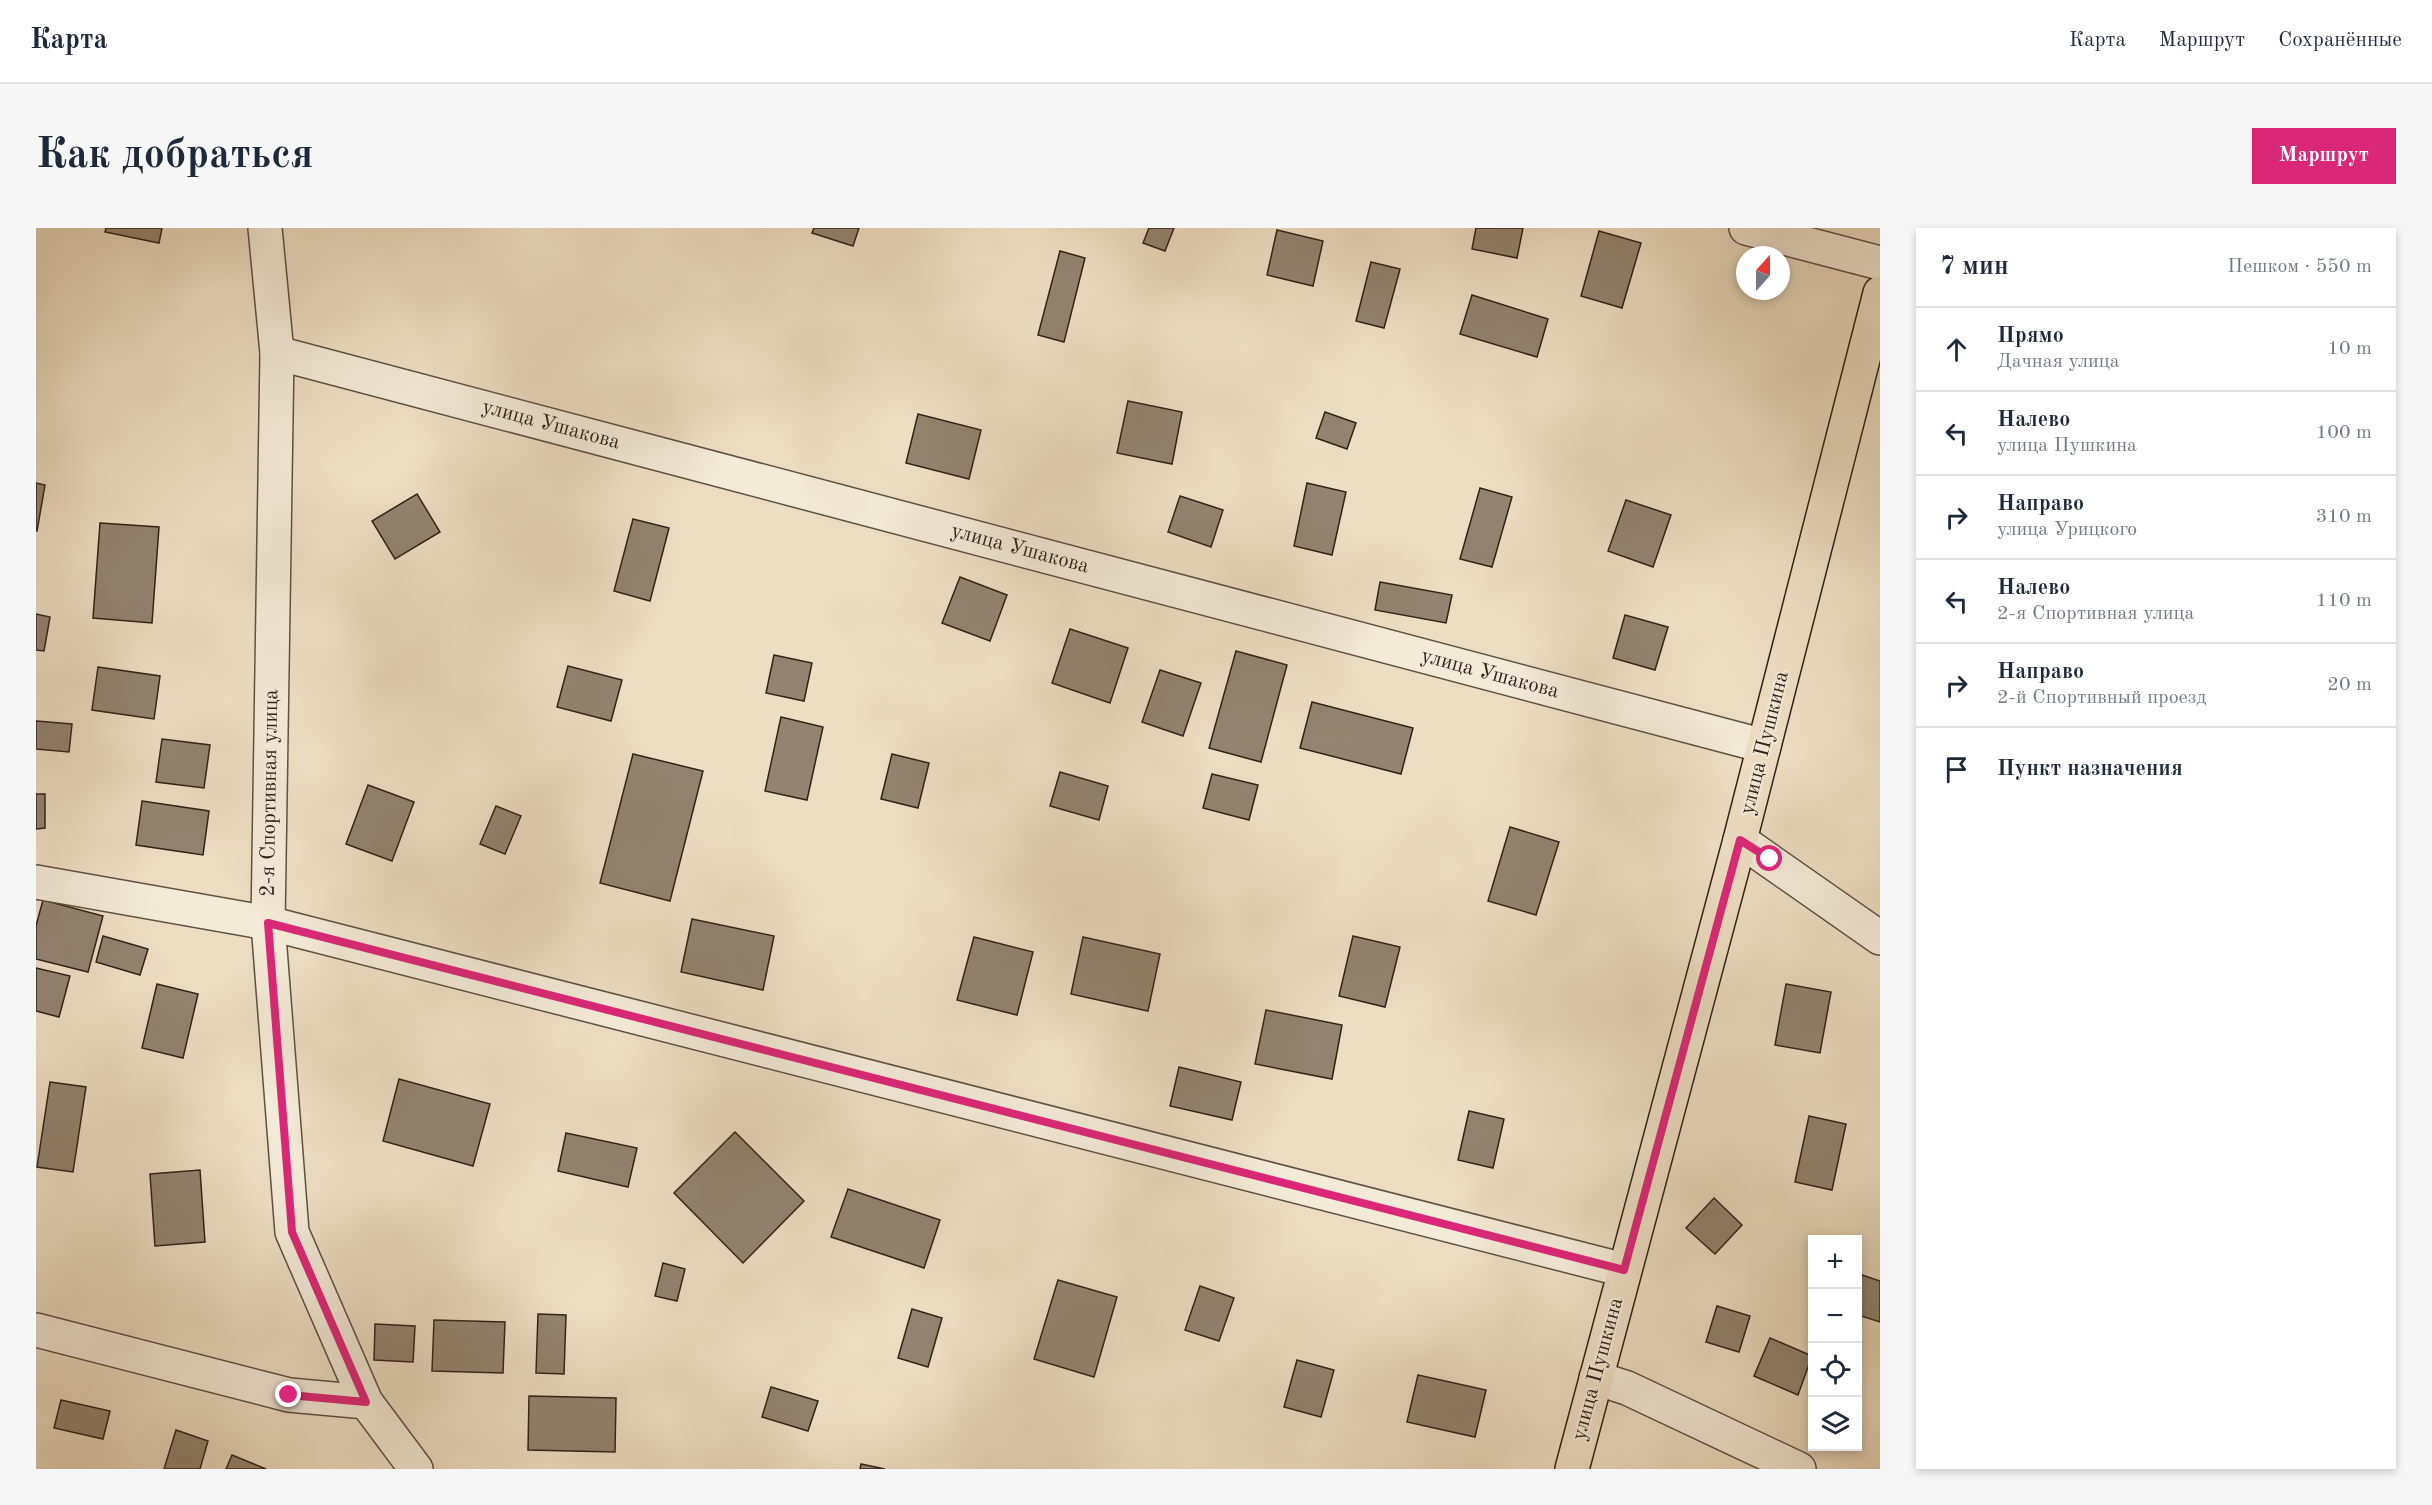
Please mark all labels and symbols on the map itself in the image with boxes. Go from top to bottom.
north arrow [1736,246,1790,300]
street label: улица Ушакова [480,397,622,453]
street label: улица Ушакова [949,521,1091,577]
street label: улица Ушакова [1419,646,1561,702]
street label: улица Пушкина [1737,669,1793,817]
street label: 2-я Спортивная улица [258,689,282,897]
route start [1756,845,1782,871]
street label: улица Пушкина [1569,1295,1627,1443]
route end [275,1381,301,1407]

